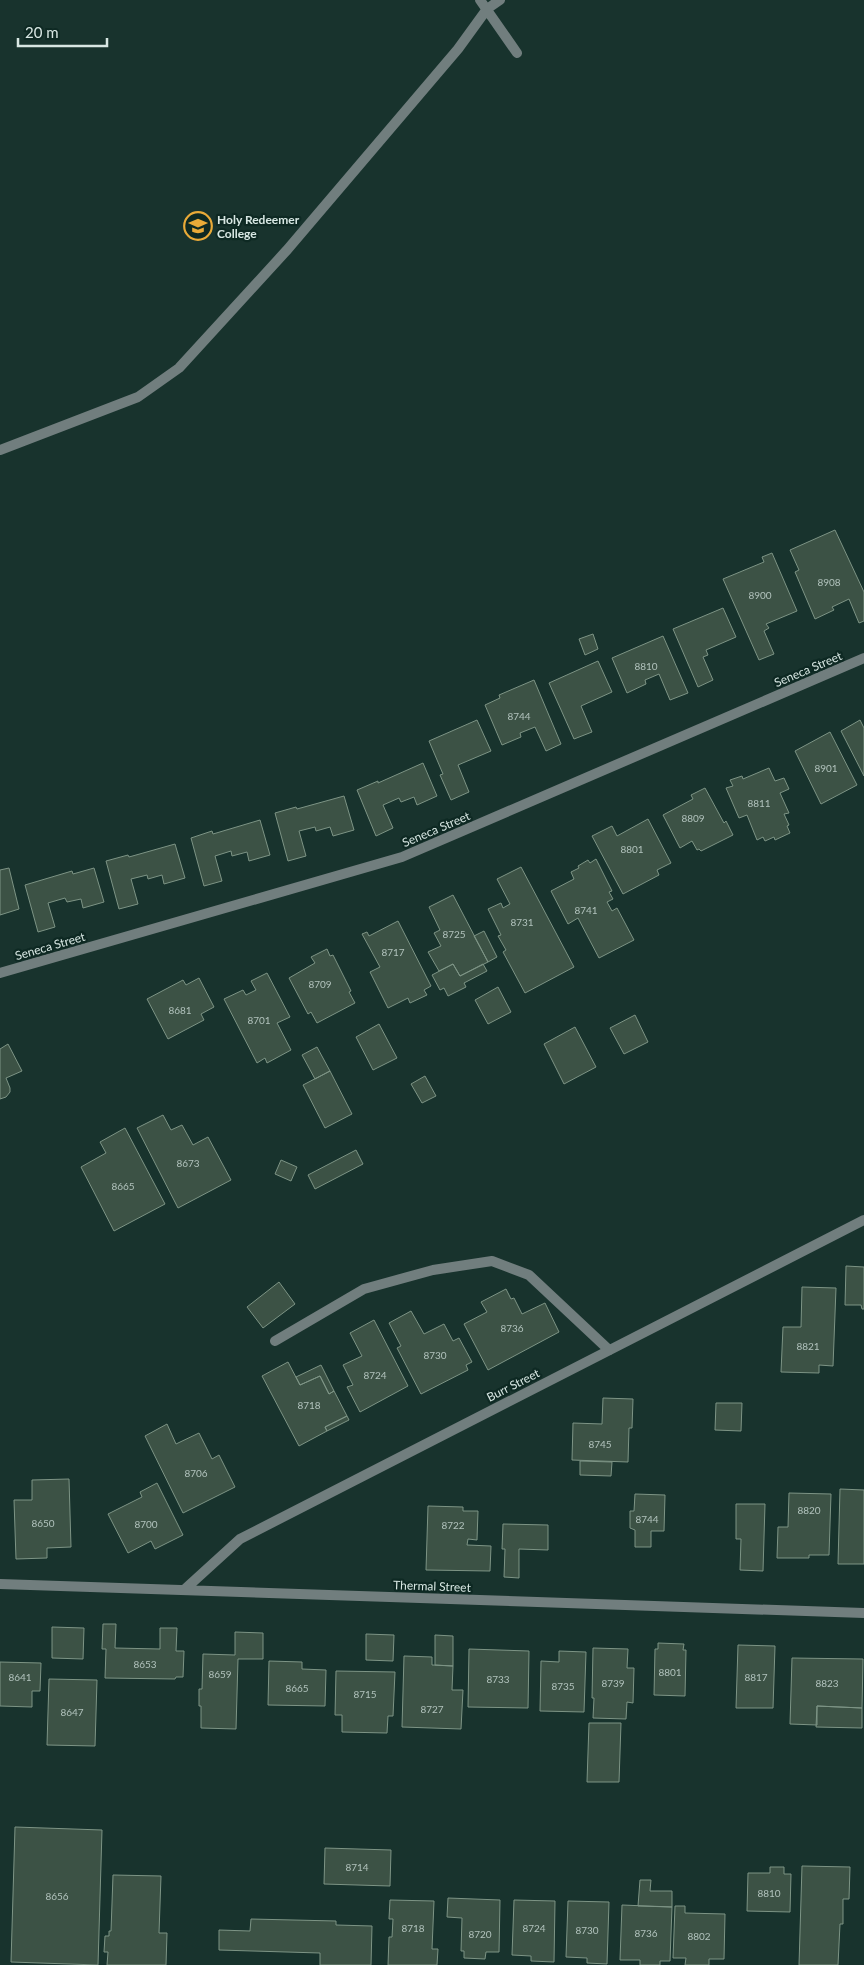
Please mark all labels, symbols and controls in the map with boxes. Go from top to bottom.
scale bar [18,15,106,47]
text: 20 m [25,23,59,41]
school or university icon: Holy Redeemer College [183,211,213,241]
place label: Holy Redeemer College [217,212,300,241]
house number: 8908 [817,576,841,588]
house number: 8900 [748,589,772,601]
street label: Seneca Street [772,648,845,690]
house number: 8810 [634,660,658,672]
house number: 8744 [507,710,531,722]
house number: 8901 [814,762,838,774]
house number: 8811 [747,797,771,809]
street label: Seneca Street [400,808,473,850]
house number: 8809 [681,812,705,824]
house number: 8801 [620,843,644,855]
house number: 8741 [574,904,598,916]
house number: 8731 [510,916,534,928]
house number: 8725 [442,928,466,940]
street label: Seneca Street [13,929,87,963]
house number: 8717 [381,946,405,958]
house number: 8709 [308,978,332,990]
house number: 8681 [168,1004,192,1016]
house number: 8701 [247,1014,271,1026]
house number: 8673 [176,1157,200,1169]
house number: 8665 [111,1180,135,1192]
house number: 8736 [500,1322,524,1334]
house number: 8821 [796,1340,820,1352]
house number: 8730 [423,1349,447,1361]
street label: Burr Street [484,1365,543,1405]
house number: 8724 [363,1369,387,1381]
house number: 8718 [297,1399,321,1411]
house number: 8745 [588,1438,612,1450]
house number: 8706 [184,1467,208,1479]
house number: 8820 [797,1504,821,1516]
house number: 8744 [635,1513,659,1525]
house number: 8650 [31,1517,55,1529]
house number: 8700 [134,1518,158,1530]
house number: 8722 [441,1519,465,1531]
street label: Thermal Street [393,1577,472,1595]
house number: 8653 [133,1658,157,1670]
house number: 8801 [658,1666,682,1678]
house number: 8659 [208,1668,232,1680]
house number: 8641 [8,1671,32,1683]
house number: 8817 [744,1671,768,1683]
house number: 8733 [486,1673,510,1685]
house number: 8739 [601,1677,625,1689]
house number: 8823 [815,1677,839,1689]
house number: 8735 [551,1680,575,1692]
house number: 8665 [285,1682,309,1694]
house number: 8715 [353,1688,377,1700]
house number: 8727 [420,1703,444,1715]
house number: 8647 [60,1706,84,1718]
house number: 8714 [345,1861,369,1873]
house number: 8810 [757,1887,781,1899]
house number: 8656 [45,1890,69,1902]
house number: 8718 [401,1922,425,1934]
house number: 8724 [522,1922,546,1934]
house number: 8730 [575,1924,599,1936]
house number: 8736 [634,1927,658,1939]
house number: 8720 [468,1928,492,1940]
house number: 8802 [687,1930,711,1942]

